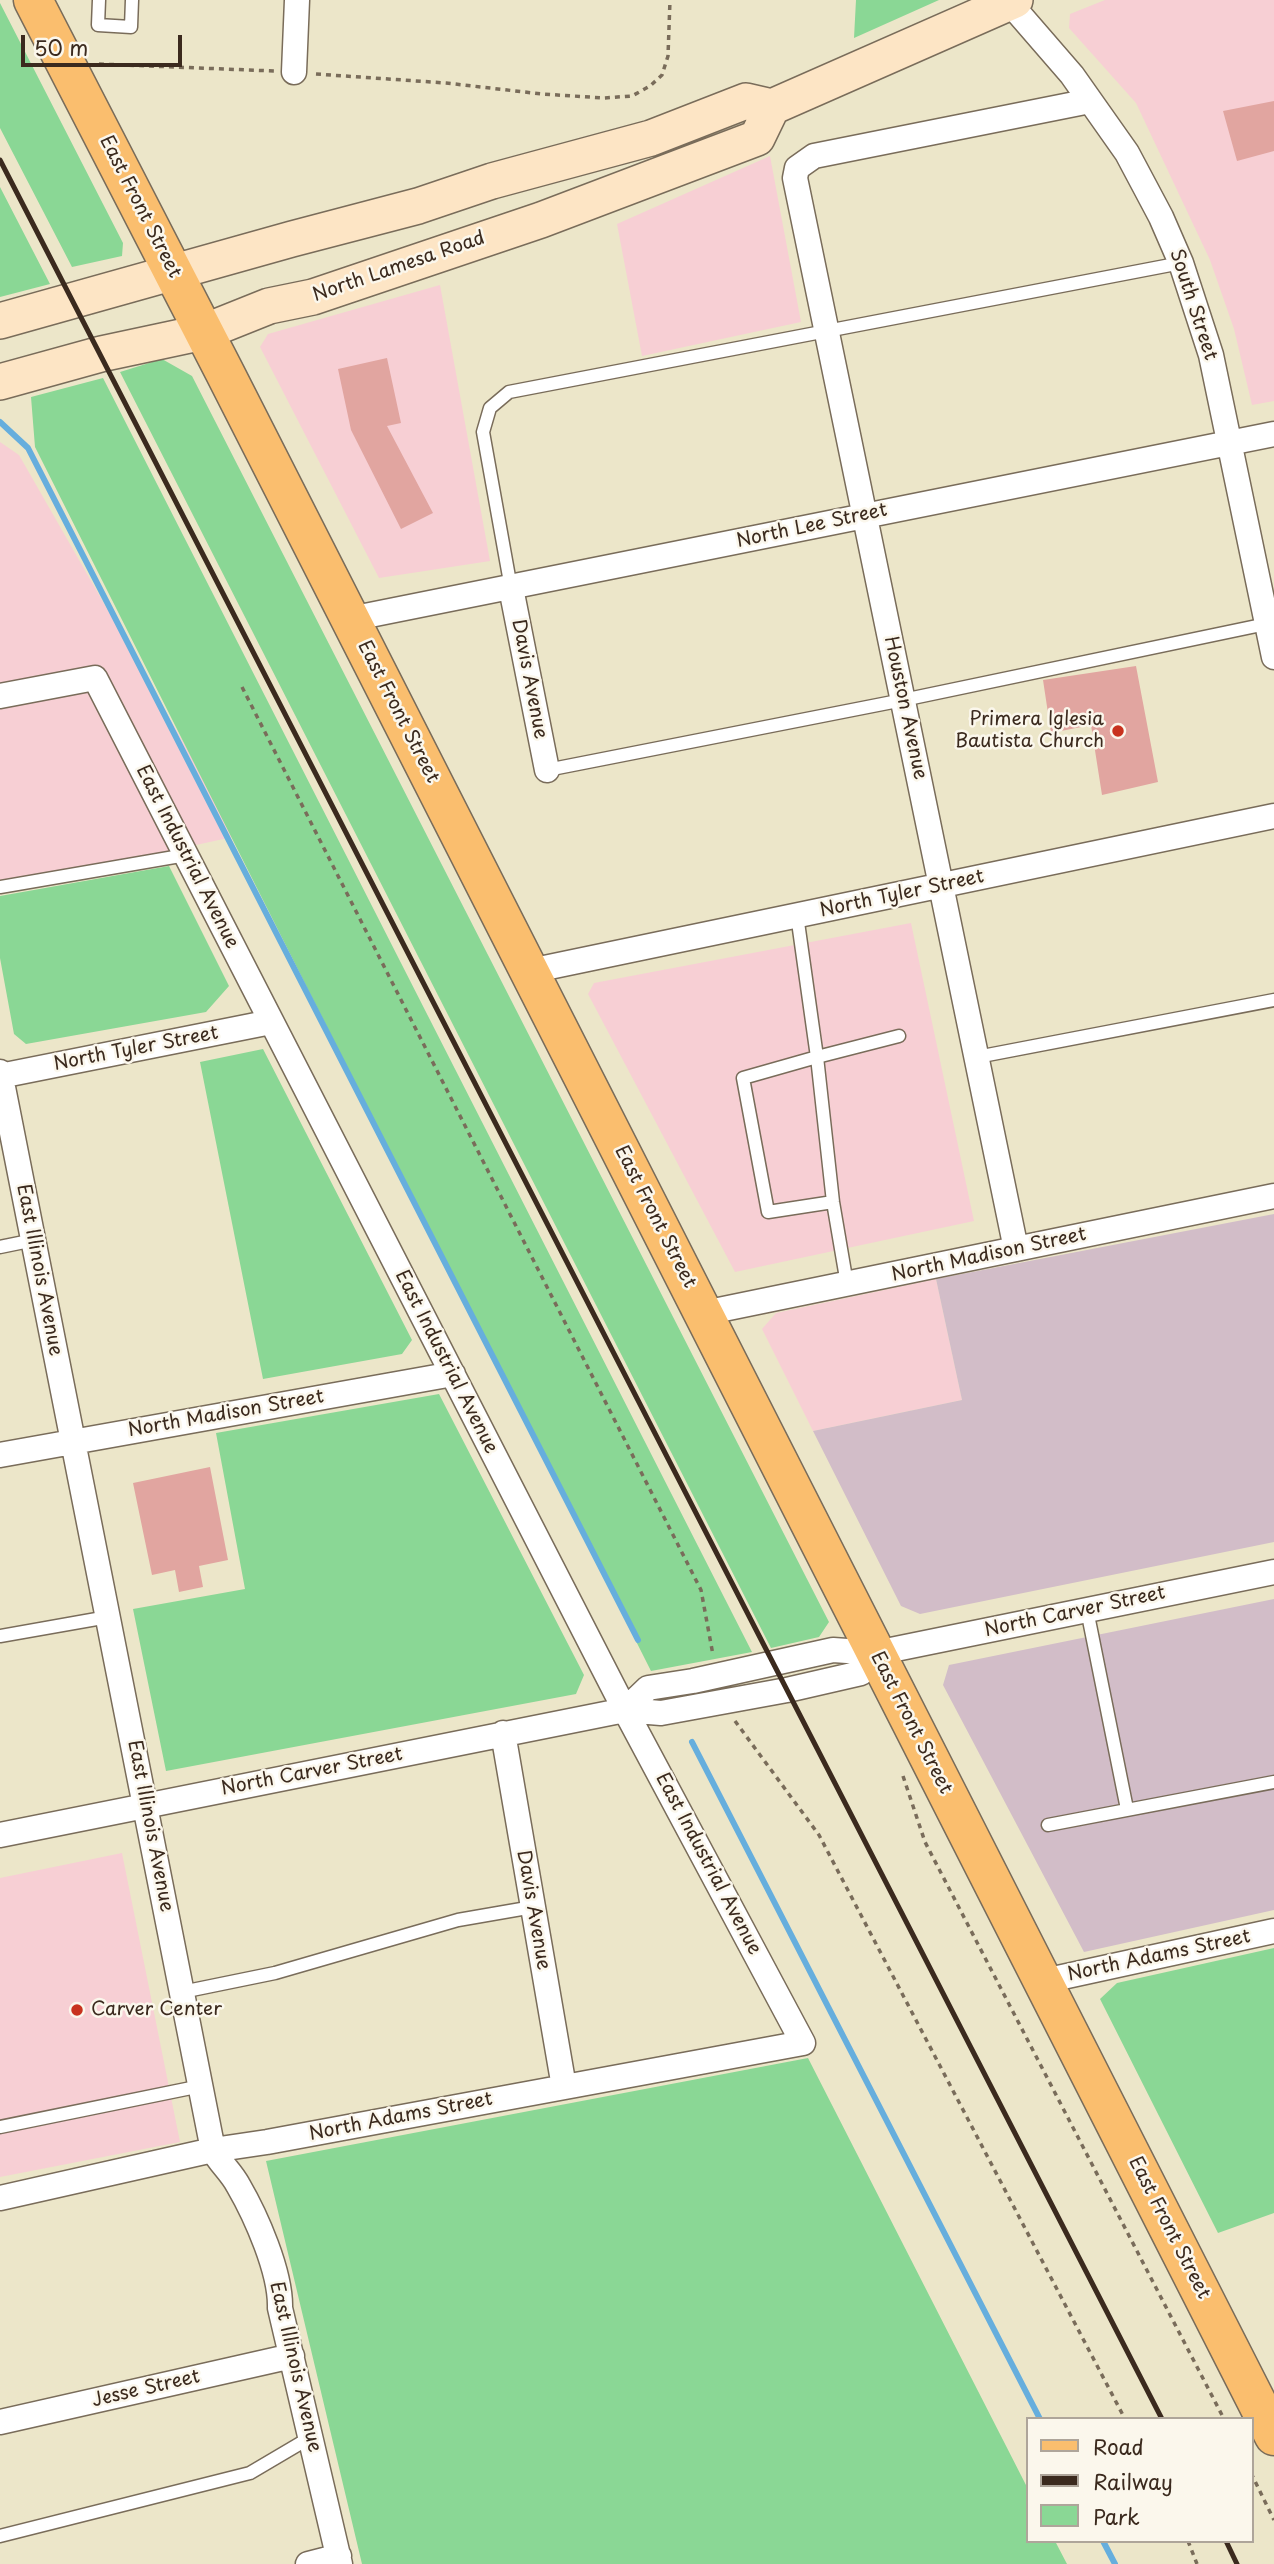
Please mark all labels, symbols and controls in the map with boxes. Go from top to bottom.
scale bar [24,21,186,65]
text: 50 m [34,31,88,63]
street label: East Front Street [94,132,186,282]
street label: North Lamesa Road [310,227,488,307]
street label: South Street [1164,247,1222,363]
street label: North Lee Street [735,499,889,553]
street label: Davis Avenue [506,617,552,741]
street label: Houston Avenue [879,634,931,782]
street label: East Front Street [352,637,444,787]
place label: Primera Iglesia Bautista Church [955,709,1104,753]
marker: Primera Iglesia Bautista Church [1110,723,1126,739]
street label: East Industrial Avenue [131,761,243,953]
street label: North Tyler Street [818,865,986,923]
street label: North Tyler Street [52,1022,220,1076]
street label: East Front Street [609,1142,701,1292]
street label: East Illinois Avenue [11,1182,67,1358]
street label: North Madison Street [890,1223,1088,1287]
street label: East Industrial Avenue [390,1266,502,1458]
street label: North Madison Street [126,1386,326,1442]
street label: North Carver Street [983,1582,1167,1642]
street label: East Front Street [865,1648,957,1798]
street label: East Illinois Avenue [122,1738,178,1914]
street label: North Carver Street [219,1743,405,1801]
street label: East Industrial Avenue [650,1769,766,1959]
street label: Davis Avenue [511,1848,555,1972]
street label: North Adams Street [1065,1925,1253,1987]
place label: Carver Center [91,1999,222,2021]
marker: Carver Center [69,2002,85,2018]
street label: North Adams Street [307,2088,495,2146]
street label: East Front Street [1123,2153,1215,2303]
street label: East Illinois Avenue [264,2279,326,2455]
street label: Jesse Street [90,2365,202,2413]
legend [1026,2417,1253,2543]
text: Road [1093,2430,1144,2462]
text: Railway [1093,2465,1173,2497]
text: Park [1093,2500,1140,2532]

